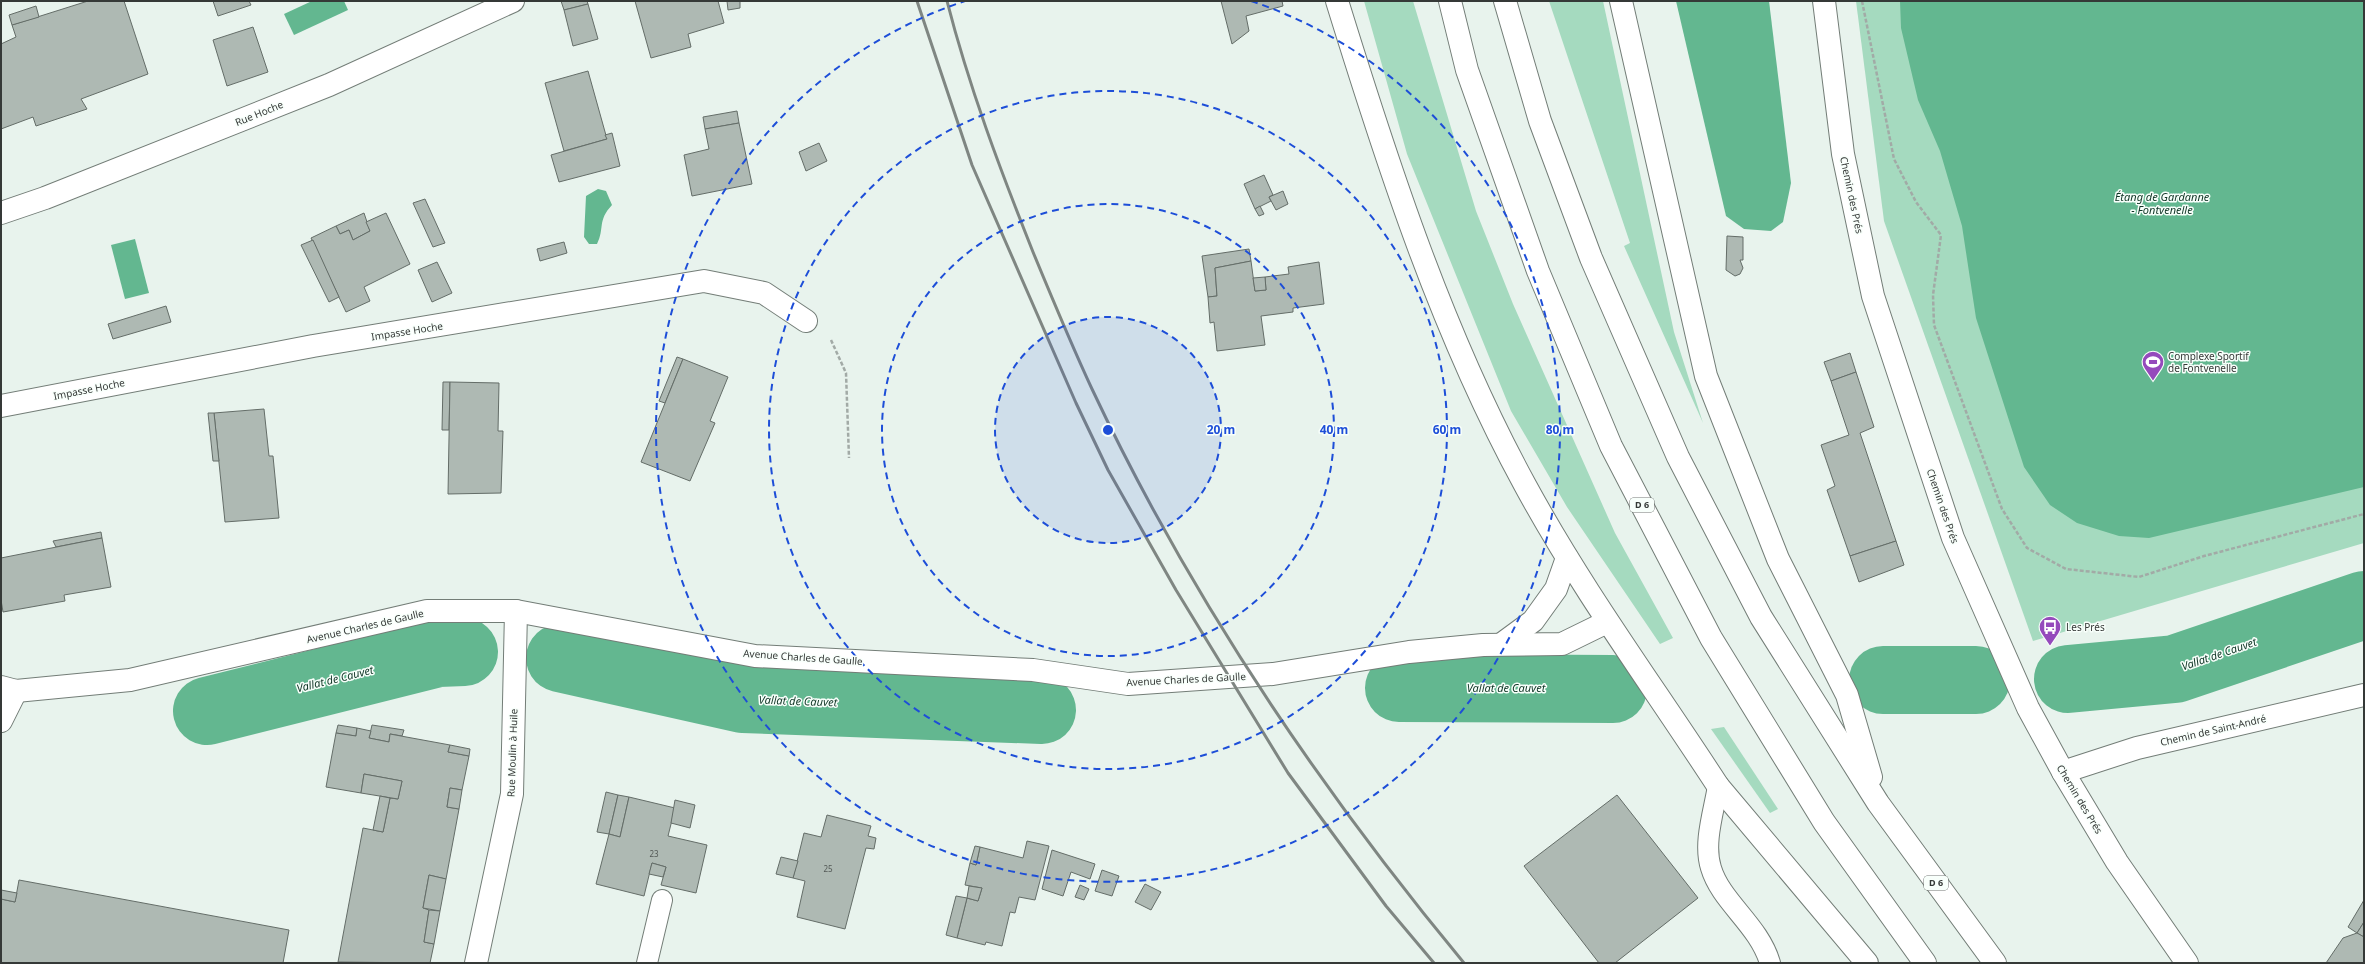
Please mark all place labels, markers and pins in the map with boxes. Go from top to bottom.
sports icon: Complexe Sportif de Fontvenelle [2140,349,2166,382]
place label: Complexe Sportif de Fontvenelle [2168,349,2249,375]
centre of rings [1101,423,1115,437]
bus stop icon: Les Prés [2037,614,2063,647]
place label: Les Prés [2066,620,2105,634]

